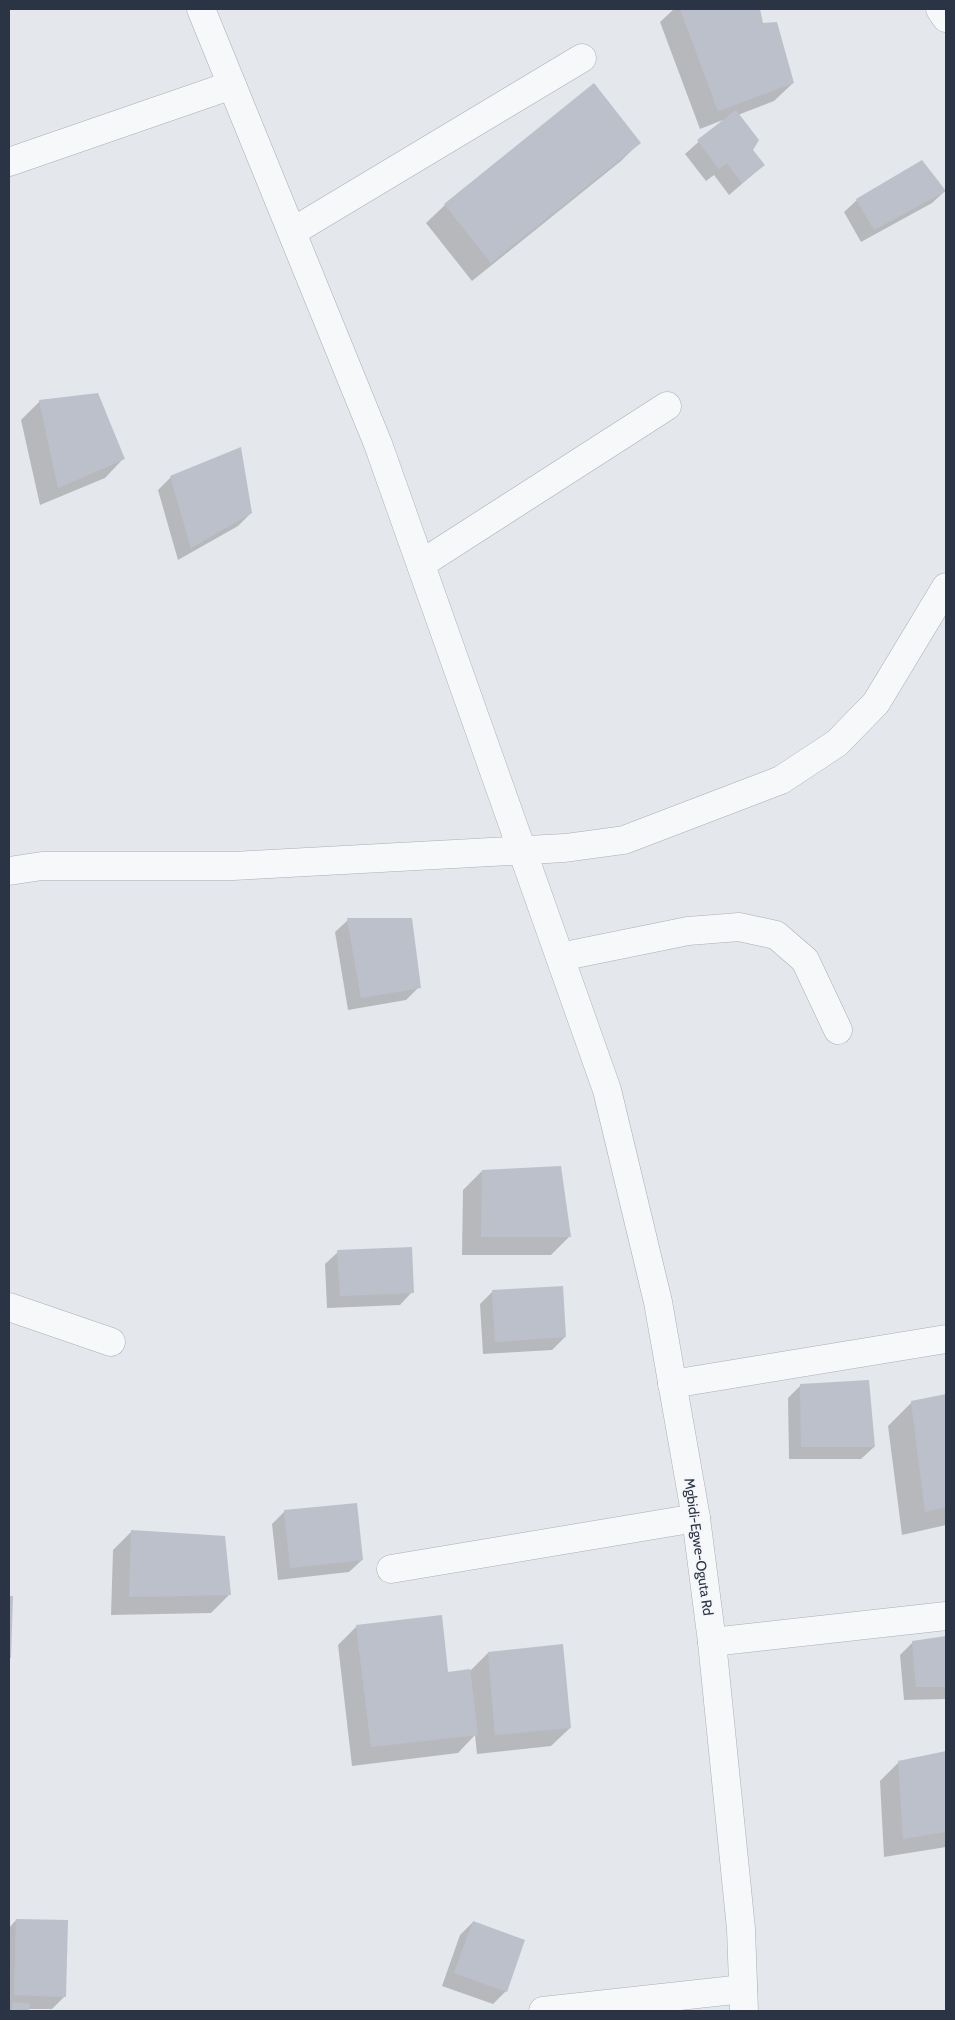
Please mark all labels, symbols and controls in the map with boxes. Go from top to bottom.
street label: Mgbidi-Egwe-Oguta Rd [680,1477,716,1617]

